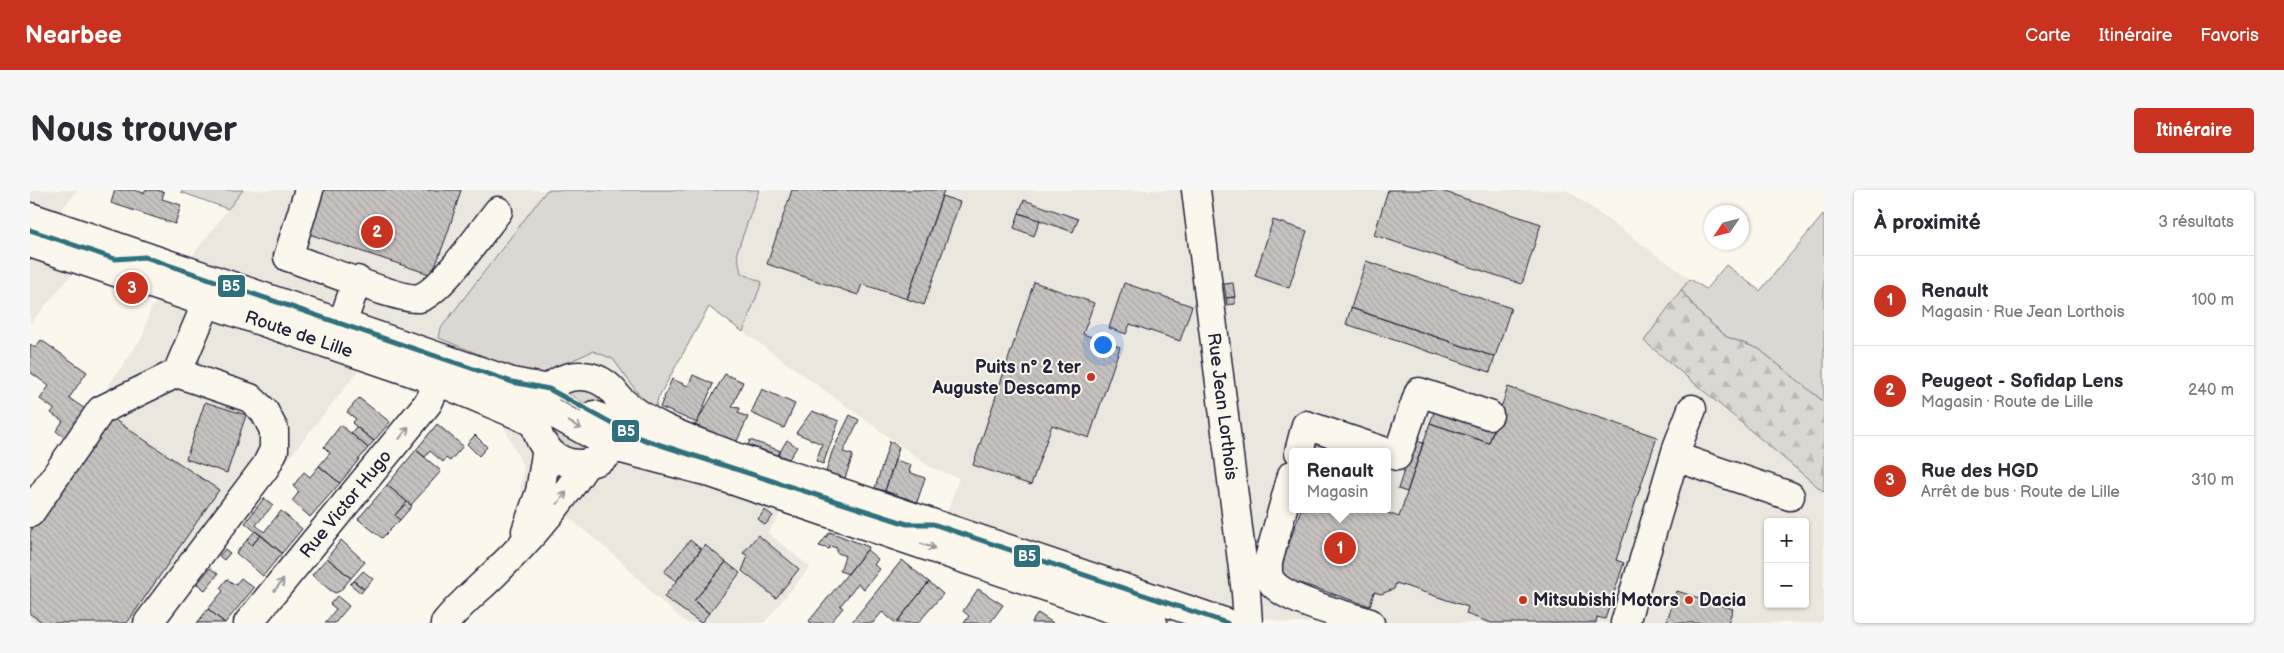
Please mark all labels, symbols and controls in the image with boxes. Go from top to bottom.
text: Nearbee [25,21,122,50]
text: Carte [2025,25,2071,46]
text: Itinéraire [2099,25,2172,46]
text: Favoris [2200,25,2259,46]
button: Itinéraire [2134,108,2254,153]
text: Nous trouver [30,109,237,152]
north arrow [1704,205,1749,250]
text: À proximité [1874,210,1981,235]
pin: 2 [361,213,393,251]
text: 3 résultats [2158,213,2234,232]
pin: 3 [116,269,148,307]
line badge: B5 [217,274,246,298]
text: B5 [222,278,240,295]
text: Renault [1921,280,1988,303]
text: 1 [1887,291,1893,310]
text: 100 m [2191,291,2234,310]
text: Magasin · Rue Jean Lorthois [1921,303,2125,322]
street label: Route de Lille [242,306,356,363]
your location [1090,332,1116,358]
street label: Rue Jean Lorthois [1203,332,1242,481]
place label: Puits n° 2 ter Auguste Descamp [931,357,1082,399]
text: Peugeot - Sofidap Lens [1921,370,2123,393]
marker: Puits n° 2 ter Auguste Descamp [1085,371,1097,383]
text: 2 [1885,381,1895,400]
text: 240 m [2188,381,2234,400]
text: Magasin · Route de Lille [1921,393,2093,412]
line badge: B5 [611,419,640,443]
one-way arrow [567,421,582,430]
text: B5 [617,423,635,440]
one-way arrow [399,426,410,439]
street label: Rue Victor Hugo [296,446,396,562]
popup [1289,448,1391,513]
text: Renault [1306,460,1374,483]
text: Rue des HGD [1921,460,2038,483]
text: 3 [1885,471,1895,490]
text: 310 m [2191,471,2234,490]
text: Magasin [1306,483,1368,502]
text: Arrêt de bus · Route de Lille [1921,483,2120,502]
one-way arrow [556,492,567,505]
map controls [1764,518,1809,608]
button: + [1764,518,1809,563]
pin: 1 [1324,529,1356,567]
one-way arrow [919,542,935,551]
line badge: B5 [1013,544,1041,568]
text: B5 [1018,548,1036,565]
button: − [1764,563,1809,608]
one-way arrow [274,579,285,592]
place label: Mitsubishi Motors [1533,590,1679,611]
place label: Dacia [1699,590,1746,611]
marker: Mitsubishi Motors [1517,594,1529,606]
marker: Dacia [1683,594,1695,606]

